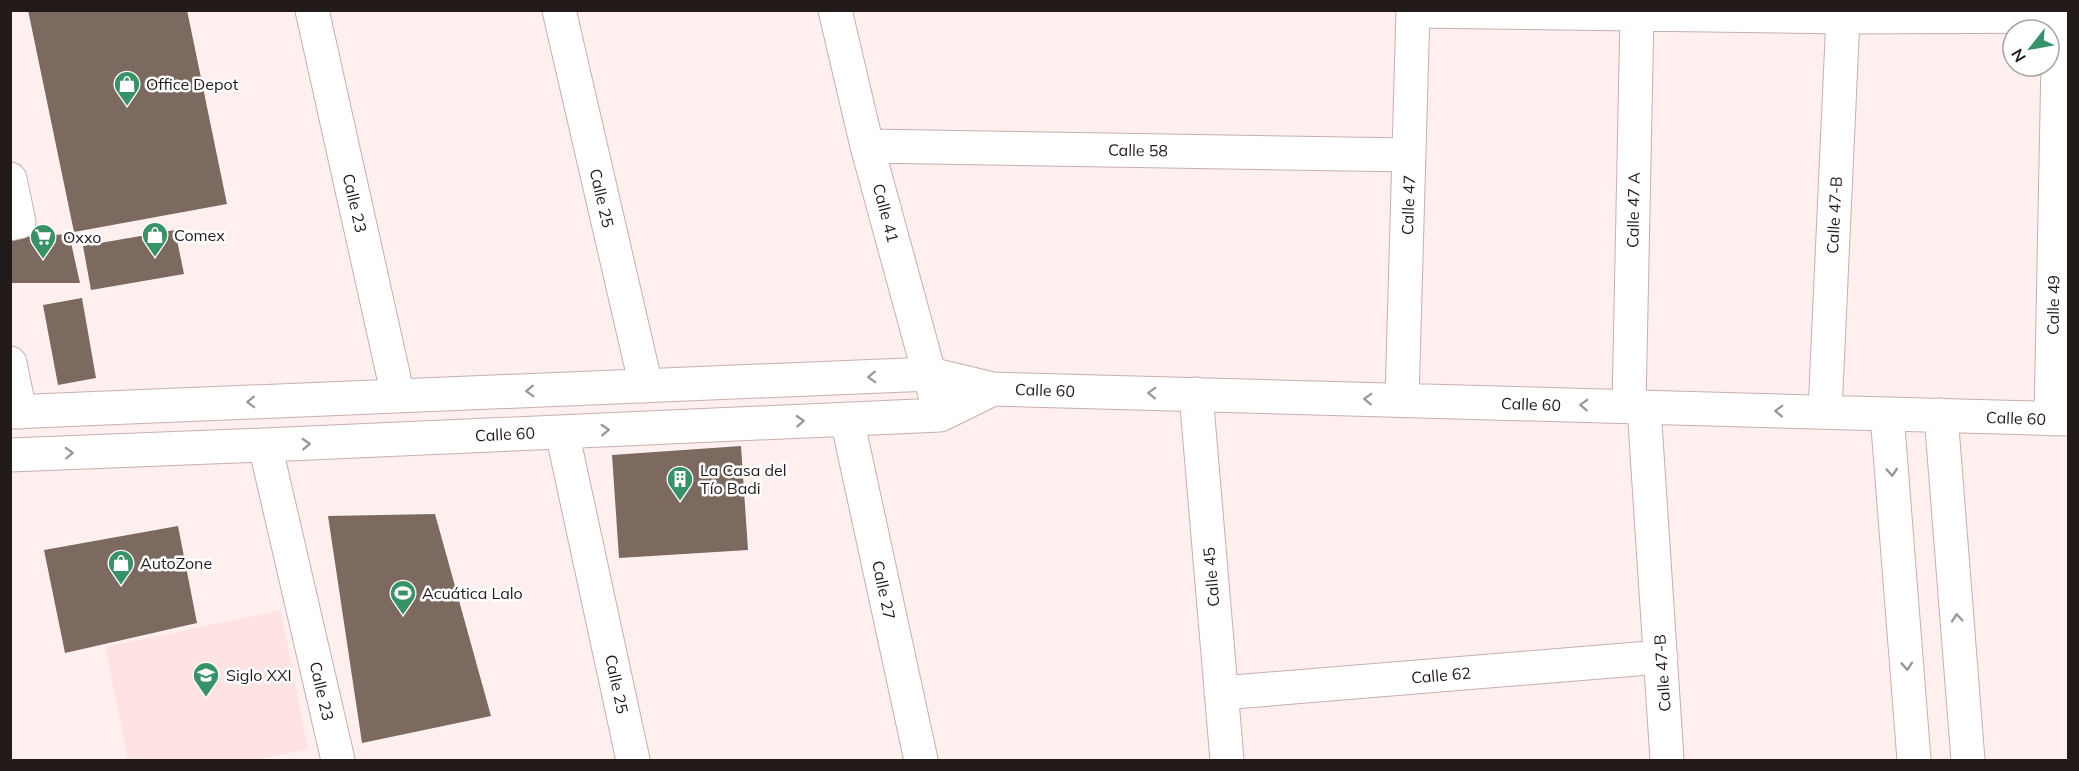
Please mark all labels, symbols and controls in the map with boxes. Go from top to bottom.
north arrow [2001,18,2061,78]
text: N [2006,45,2030,66]
shop icon: Office Depot [112,69,142,107]
place label: Office Depot [146,74,239,94]
street label: Calle 58 [1108,139,1168,161]
street label: Calle 25 [586,167,618,229]
street label: Calle 23 [339,172,371,234]
street label: Calle 47 A [1622,172,1644,248]
street label: Calle 47 [1397,175,1419,235]
street label: Calle 47-B [1822,176,1846,254]
street label: Calle 41 [869,181,903,245]
shop icon: Comex [140,220,170,258]
supermarket icon: Oxxo [28,222,58,260]
place label: Comex [174,225,225,245]
place label: Oxxo [63,227,101,247]
street label: Calle 49 [2042,275,2064,335]
one-way arrow [867,370,876,383]
street label: Calle 60 [1015,379,1075,401]
one-way arrow [526,385,535,397]
one-way arrow [1148,387,1157,399]
one-way arrow [1364,393,1373,405]
street label: Calle 60 [1501,393,1561,415]
one-way arrow [247,396,256,409]
one-way arrow [1580,399,1589,411]
one-way arrow [1775,404,1784,417]
street label: Calle 60 [1986,407,2046,429]
one-way arrow [796,415,805,428]
street label: Calle 60 [475,422,535,446]
one-way arrow [601,423,610,436]
one-way arrow [301,437,310,450]
one-way arrow [64,446,73,459]
place label: La Casa del Tío Badi [700,460,787,498]
building icon: La Casa del Tío Badi [665,464,695,502]
one-way arrow [1885,467,1898,476]
street label: Calle 45 [1198,546,1224,608]
shop icon: AutoZone [106,548,136,586]
place label: AutoZone [140,553,212,573]
street label: Calle 27 [868,559,900,621]
sports icon: Acuática Lalo [388,578,418,616]
place label: Acuática Lalo [422,583,523,603]
one-way arrow [1951,614,1964,623]
street label: Calle 47-B [1649,634,1675,712]
street label: Calle 25 [601,653,633,715]
school or university icon: Siglo XXI [191,660,221,698]
street label: Calle 23 [306,660,338,722]
street label: Calle 62 [1410,662,1472,688]
one-way arrow [1900,662,1913,671]
place label: Siglo XXI [226,665,292,685]

